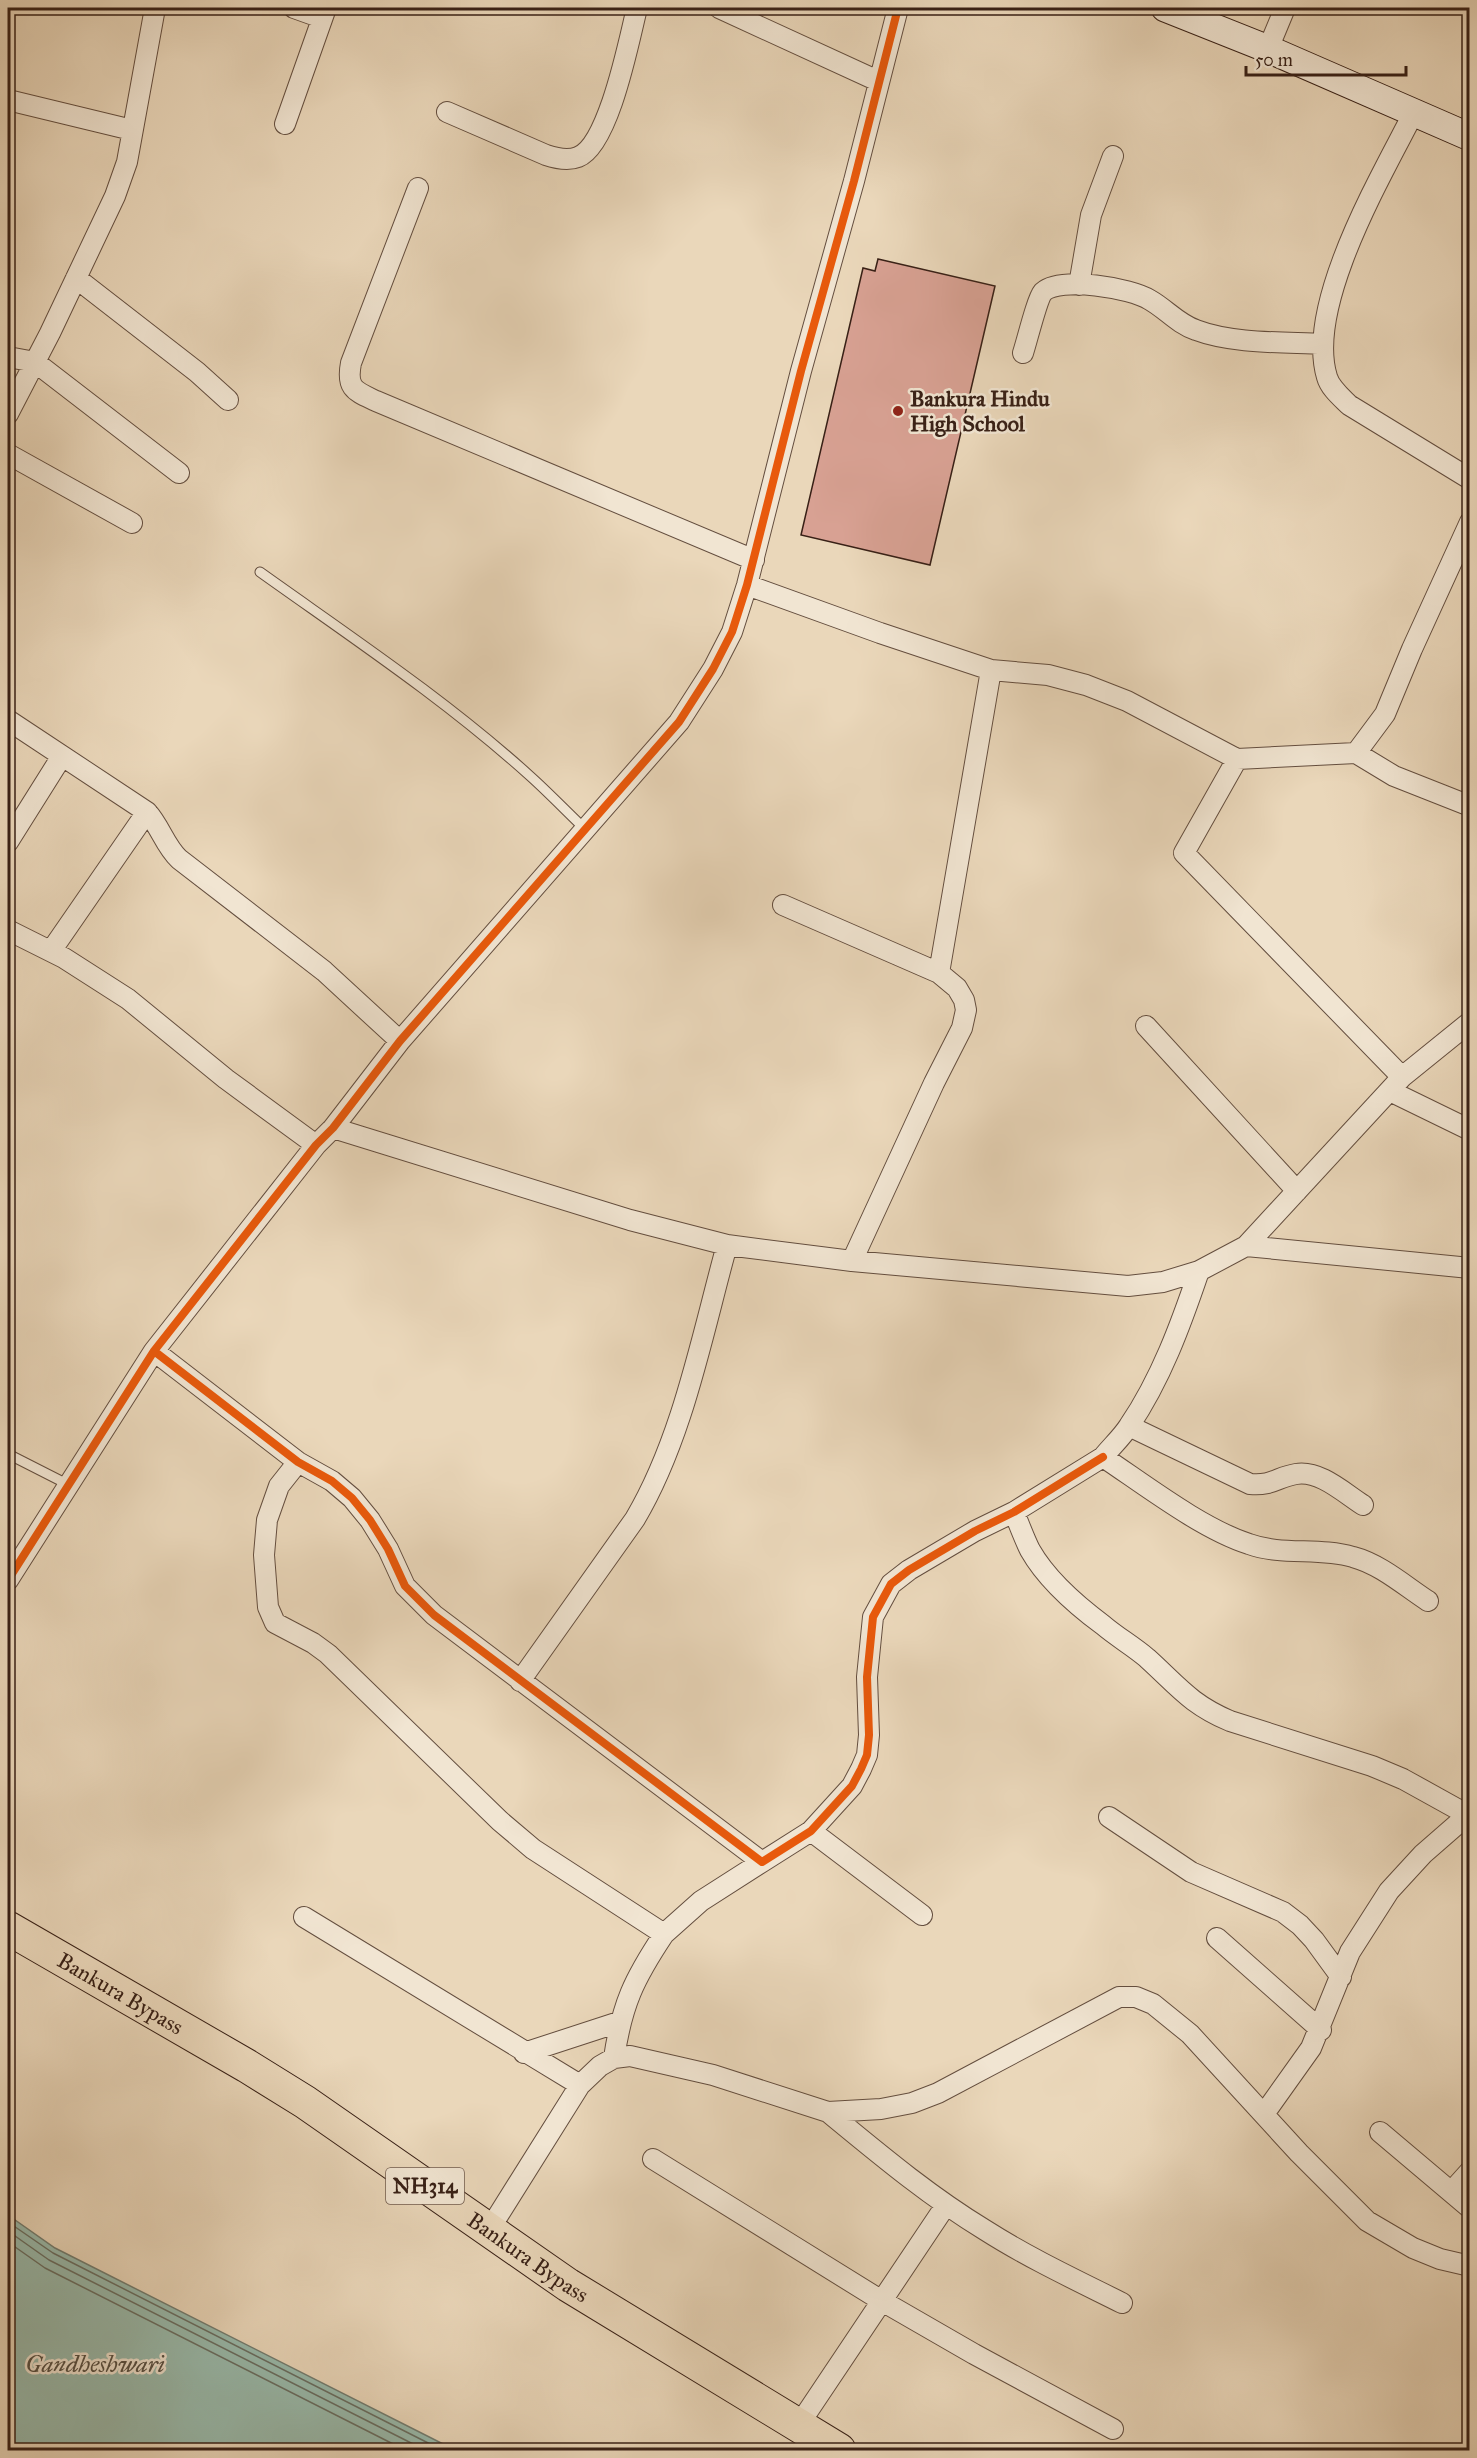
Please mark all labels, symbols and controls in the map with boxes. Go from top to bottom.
scale bar [1246,39,1406,77]
text: 50 m [1255,49,1293,71]
place label: Bankura Hindu High School [910,385,1050,437]
marker: Bankura Hindu High School [891,404,905,418]
street label: Bankura Bypass [52,1946,188,2040]
road number: NH314 [386,2168,464,2204]
street label: Bankura Bypass [462,2206,593,2308]
water label: Gandheshwari [25,2349,165,2379]

